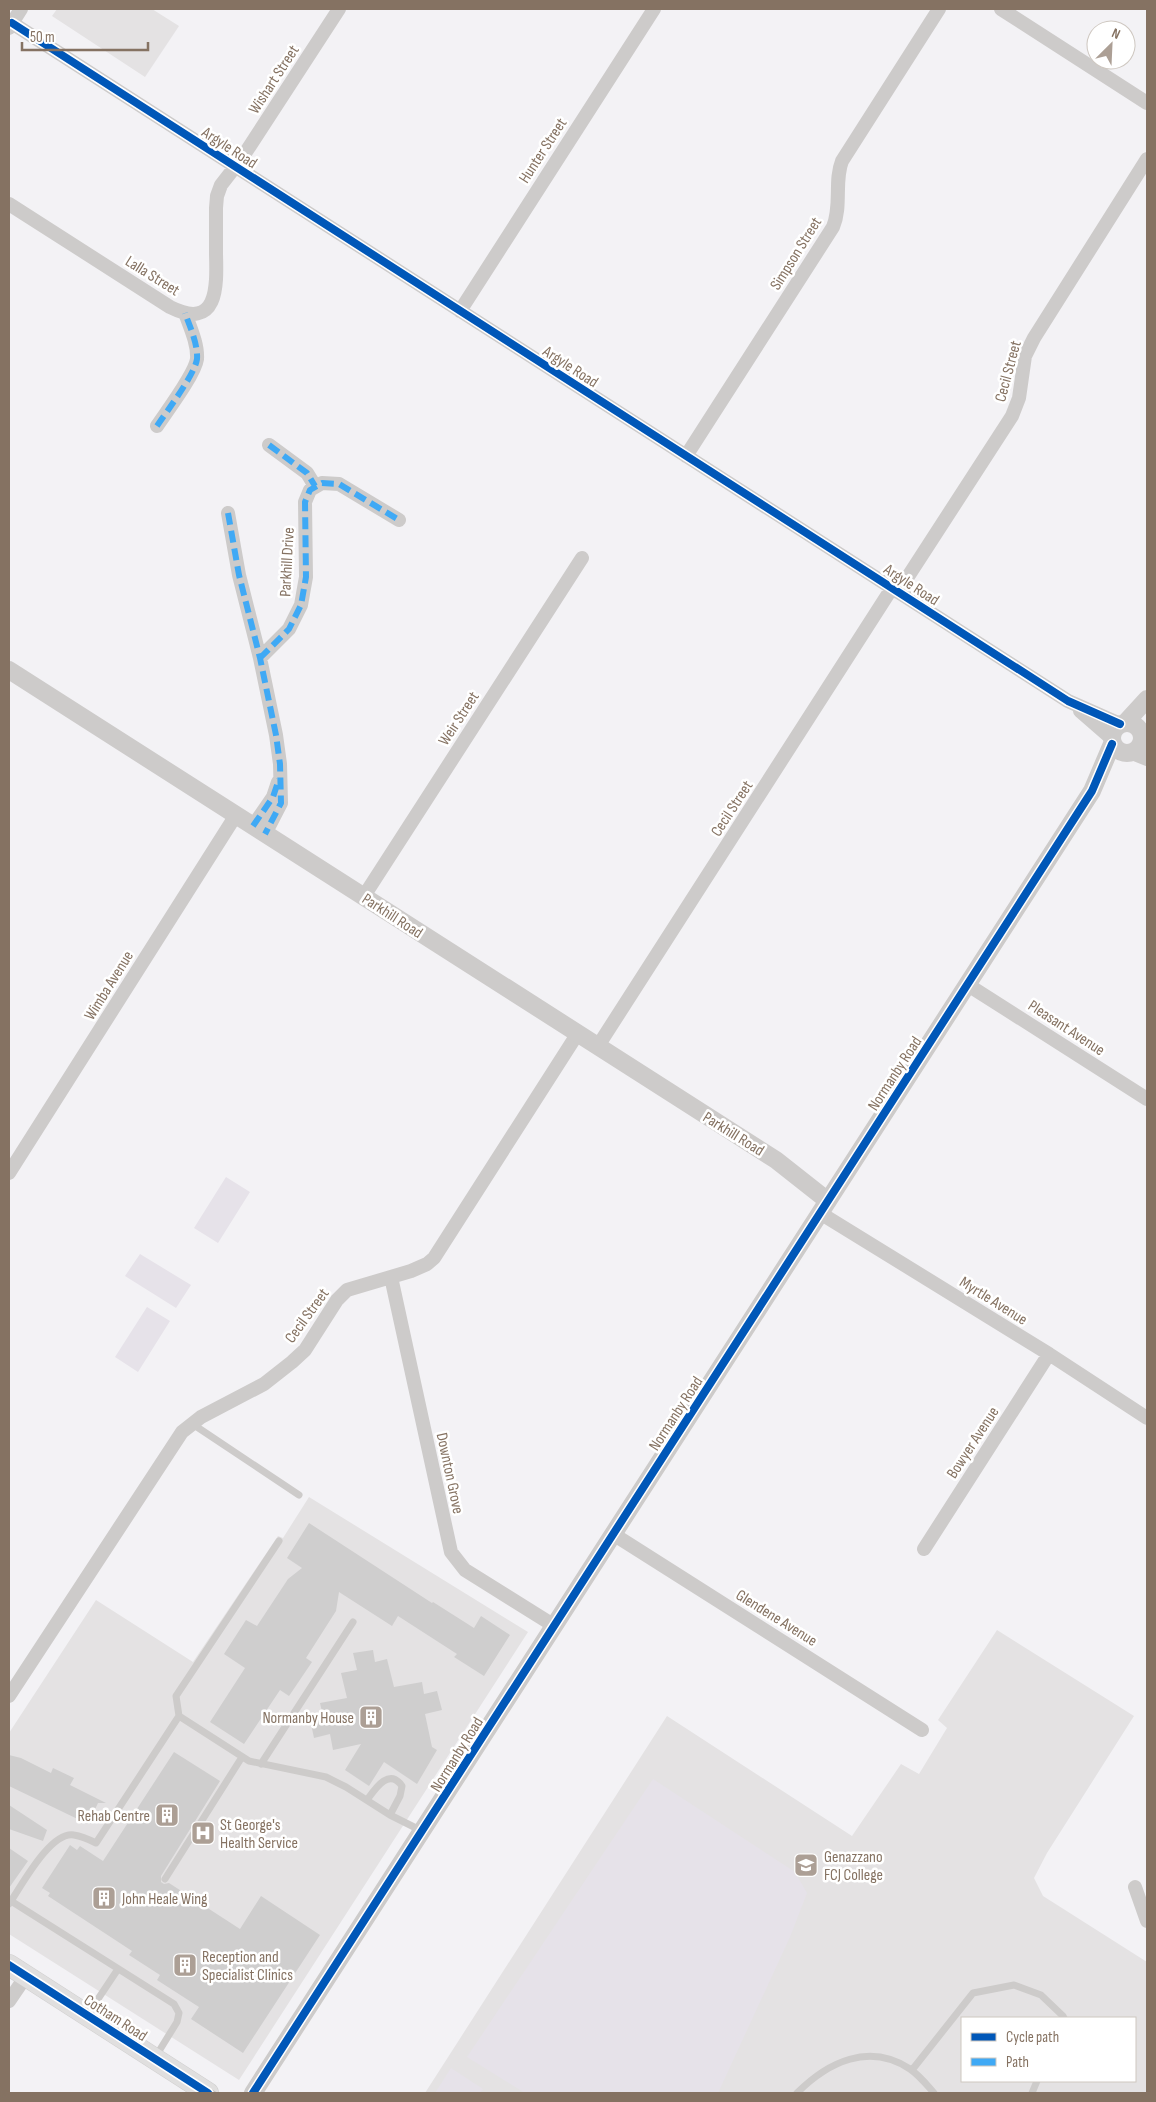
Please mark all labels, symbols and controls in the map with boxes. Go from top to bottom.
scale bar [22,20,149,52]
north arrow [1086,20,1136,70]
text: N [1109,24,1123,43]
text: 50 m [30,28,55,47]
street label: Wishart Street [245,42,304,118]
street label: Hunter Street [515,115,571,187]
street label: Argyle Road [197,123,260,173]
street label: Simpson Street [766,214,826,294]
street label: Lalla Street [122,252,183,300]
street label: Cecil Street [991,339,1026,404]
street label: Argyle Road [538,342,601,392]
street label: Parkhill Drive [276,527,299,597]
street label: Argyle Road [879,560,942,610]
street label: Weir Street [435,688,484,749]
street label: Cecil Street [707,777,757,840]
street label: Parkhill Road [358,890,426,943]
street label: Wimba Avenue [81,948,138,1024]
street label: Pleasant Avenue [1024,996,1108,1060]
street label: Normanby Road [864,1033,926,1114]
street label: Parkhill Road [699,1108,767,1160]
street label: Myrtle Avenue [956,1273,1031,1330]
street label: Cecil Street [281,1285,333,1347]
street label: Normanby Road [645,1373,707,1454]
street label: Bowyer Avenue [943,1403,1003,1482]
street label: Downton Grove [432,1431,467,1516]
street label: Glendene Avenue [732,1586,820,1651]
building icon: Normanby House [358,1704,384,1730]
place label: Normanby House [262,1709,354,1728]
street label: Normanby Road [427,1714,488,1796]
building icon: Rehab Centre [154,1802,180,1828]
place label: Rehab Centre [78,1807,150,1826]
place label: St George's Health Service [220,1816,298,1853]
hospital icon: St George's Health Service [190,1820,216,1846]
place label: Genazzano FCJ College [824,1848,883,1885]
school or university icon: Genazzano FCJ College [793,1852,819,1878]
building icon: John Heale Wing [91,1885,117,1911]
place label: John Heale Wing [121,1890,207,1909]
place label: Reception and Specialist Clinics [202,1948,293,1985]
building icon: Reception and Specialist Clinics [172,1952,198,1978]
street label: Cotham Road [80,1991,150,2046]
legend [961,2017,1136,2082]
text: Cycle path [1006,2028,1059,2047]
text: Path [1006,2053,1029,2072]

